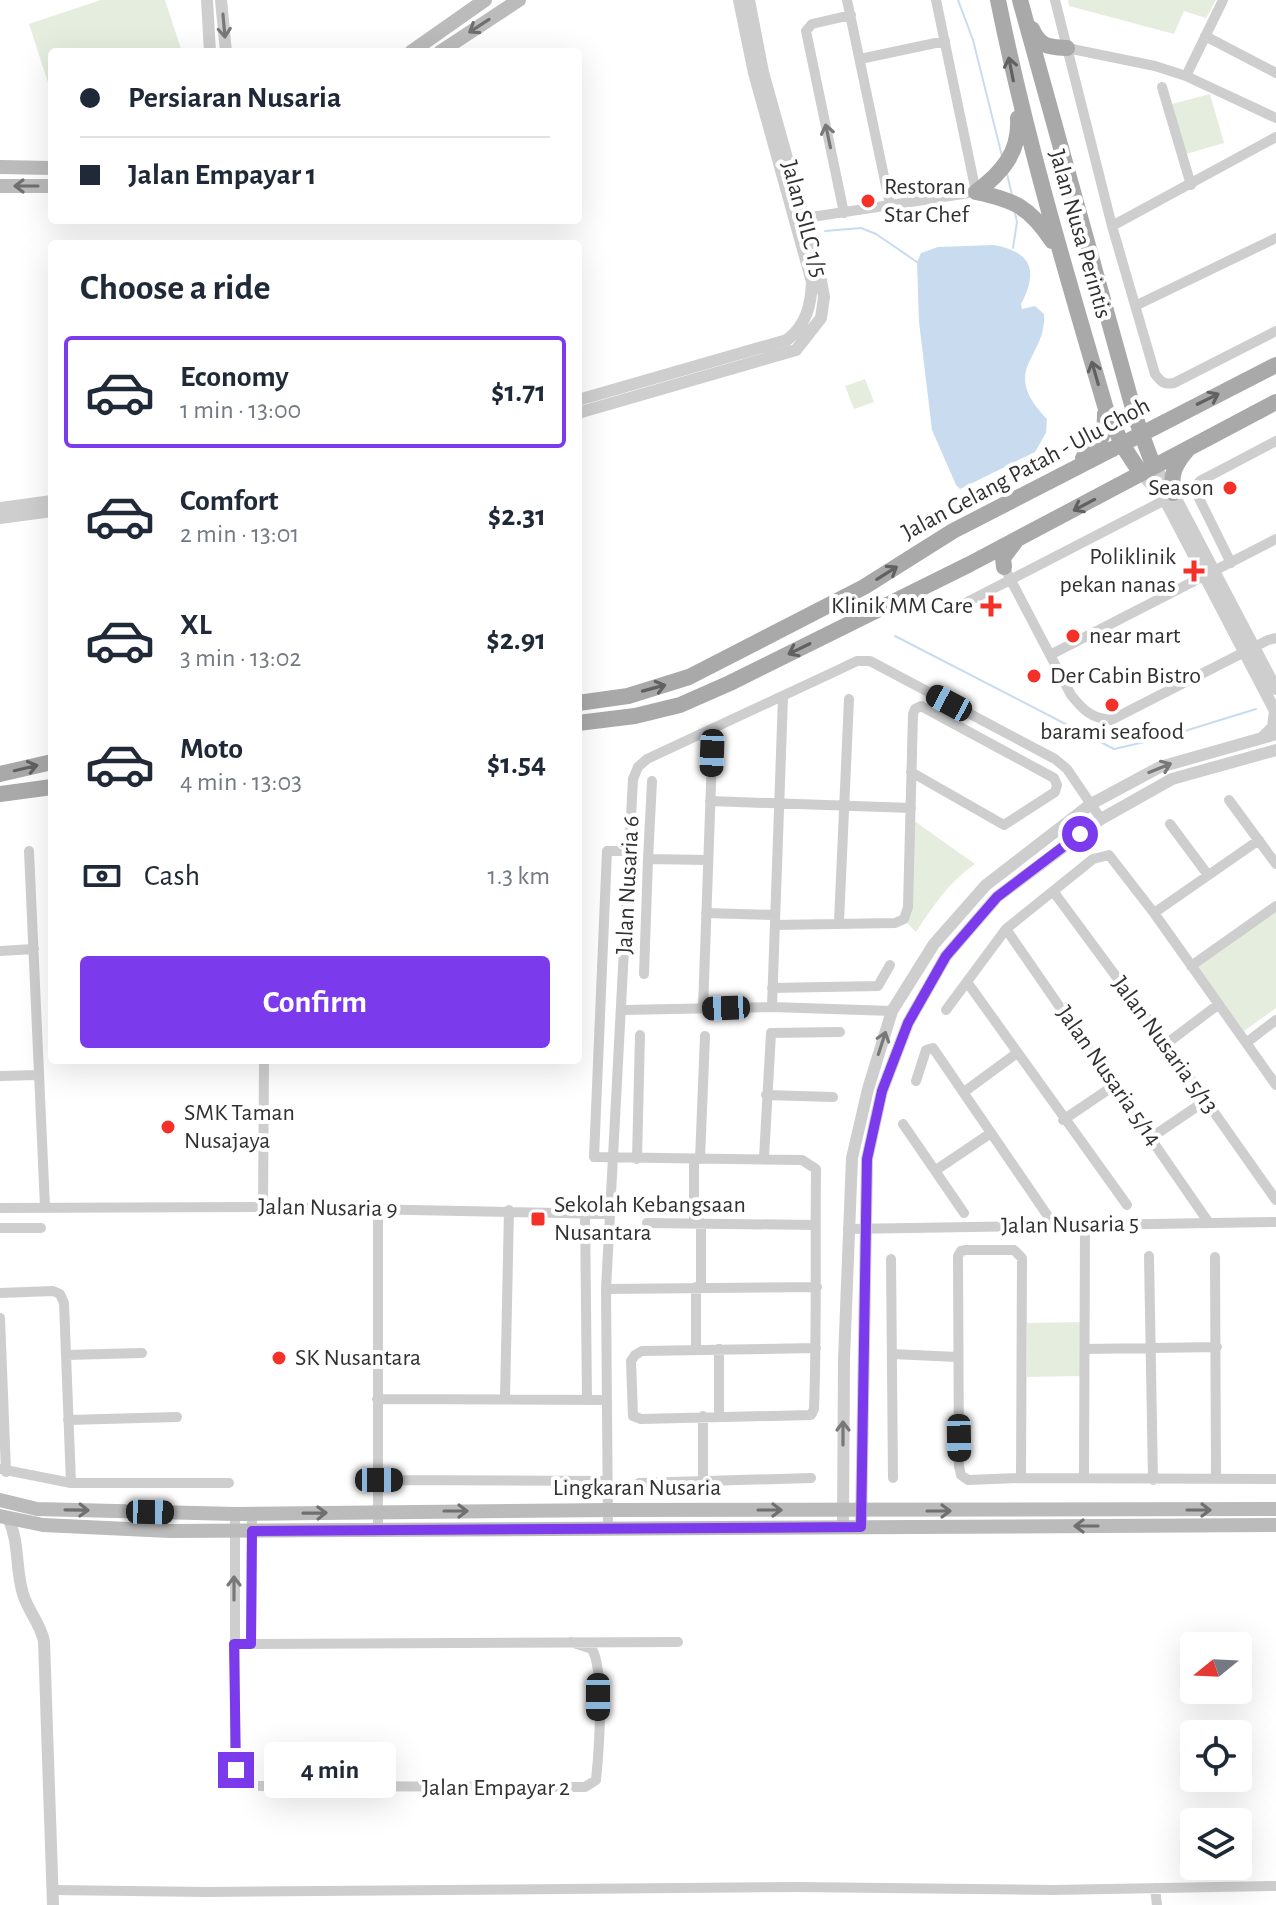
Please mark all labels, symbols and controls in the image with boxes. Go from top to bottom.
one-way arrow [217,12,232,39]
one-way arrow [469,18,491,34]
one-way arrow [1003,56,1018,82]
text: Persiaran Nusaria [128,83,341,113]
one-way arrow [820,124,835,150]
street label: Jalan Nusa Perintis [1044,147,1116,321]
street label: Jalan SILC 1/5 [777,158,831,280]
text: Jalan Empayar 1 [128,160,317,190]
place label: Restoran Star Chef [884,175,971,227]
one-way arrow [13,178,40,194]
marker: Restoran Star Chef [859,192,877,210]
text: Choose a ride [80,270,270,306]
icon: car [84,356,156,428]
one-way arrow [1087,361,1102,387]
text: Economy [180,362,289,392]
text: $1.71 [491,377,546,407]
one-way arrow [1196,391,1220,406]
street label: Jalan Gelang Patah - Ulu Choh [898,393,1154,545]
text: 1 min · 13:00 [180,397,301,423]
place label: Season [1148,476,1214,500]
marker: Season [1221,479,1239,497]
icon: car [84,480,156,552]
text: Comfort [180,486,279,516]
one-way arrow [1073,497,1096,513]
text: $2.31 [488,501,546,531]
text: 2 min · 13:01 [180,521,299,547]
place label: Poliklinik pekan nanas [1059,545,1176,597]
marker: Poliklinik pekan nanas [1183,560,1205,582]
one-way arrow [875,565,898,581]
place label: Klinik MM Care [831,594,973,618]
marker: Klinik MM Care [980,595,1002,617]
icon: car [84,604,156,676]
text: XL [180,610,212,640]
place label: near mart [1089,624,1181,648]
text: $2.91 [486,625,546,655]
marker: near mart [1064,627,1082,645]
one-way arrow [788,642,812,657]
text: 3 min · 13:02 [180,645,301,671]
place label: Der Cabin Bistro [1050,664,1201,688]
marker: Der Cabin Bistro [1025,667,1043,685]
one-way arrow [641,680,667,695]
car [922,681,976,725]
marker: barami seafood [1103,696,1121,714]
place label: barami seafood [1040,720,1184,744]
icon: car [84,728,156,800]
car [699,729,725,777]
text: Moto [180,734,243,764]
text: $1.54 [487,749,546,779]
one-way arrow [13,759,38,774]
one-way arrow [1148,760,1172,775]
text: 4 min · 13:03 [180,769,302,795]
street label: Jalan Nusaria 6 [612,815,644,955]
route start [1062,816,1098,852]
icon: cash [80,854,124,898]
text: Cash [144,861,200,891]
text: 1.3 km [487,863,550,889]
button: Confirm [80,956,550,1048]
street label: Jalan Nusaria 5/13 [1107,972,1223,1118]
car [702,995,750,1021]
street label: Jalan Nusaria 5/14 [1052,1002,1166,1150]
one-way arrow [876,1030,891,1055]
place label: SMK Taman Nusajaya [184,1101,295,1153]
marker: SMK Taman Nusajaya [159,1118,177,1136]
place label: Sekolah Kebangsaan Nusantara [554,1193,746,1245]
street label: Jalan Nusaria 9 [258,1195,398,1221]
marker: Sekolah Kebangsaan Nusantara [529,1210,547,1228]
street label: Jalan Nusaria 5 [1001,1212,1139,1238]
place label: SK Nusantara [295,1346,421,1370]
marker: SK Nusantara [270,1349,288,1367]
car [947,1414,971,1462]
one-way arrow [835,1420,851,1447]
car [355,1468,403,1492]
street label: Lingkaran Nusaria [553,1476,721,1500]
car [126,1500,174,1524]
one-way arrow [1185,1502,1212,1517]
one-way arrow [63,1503,90,1518]
one-way arrow [442,1503,469,1519]
one-way arrow [756,1503,783,1518]
one-way arrow [925,1503,952,1518]
one-way arrow [301,1505,328,1521]
one-way arrow [1073,1518,1100,1534]
one-way arrow [227,1575,242,1602]
north arrow [1180,1632,1252,1704]
map controls [1180,1632,1252,1880]
car [586,1673,610,1721]
button: locate [1180,1720,1252,1792]
callout: 4 min [264,1742,396,1798]
route end [218,1752,254,1788]
text: 4 min [301,1757,359,1783]
street label: Jalan Empayar 2 [422,1776,570,1800]
button: layers [1180,1808,1252,1880]

